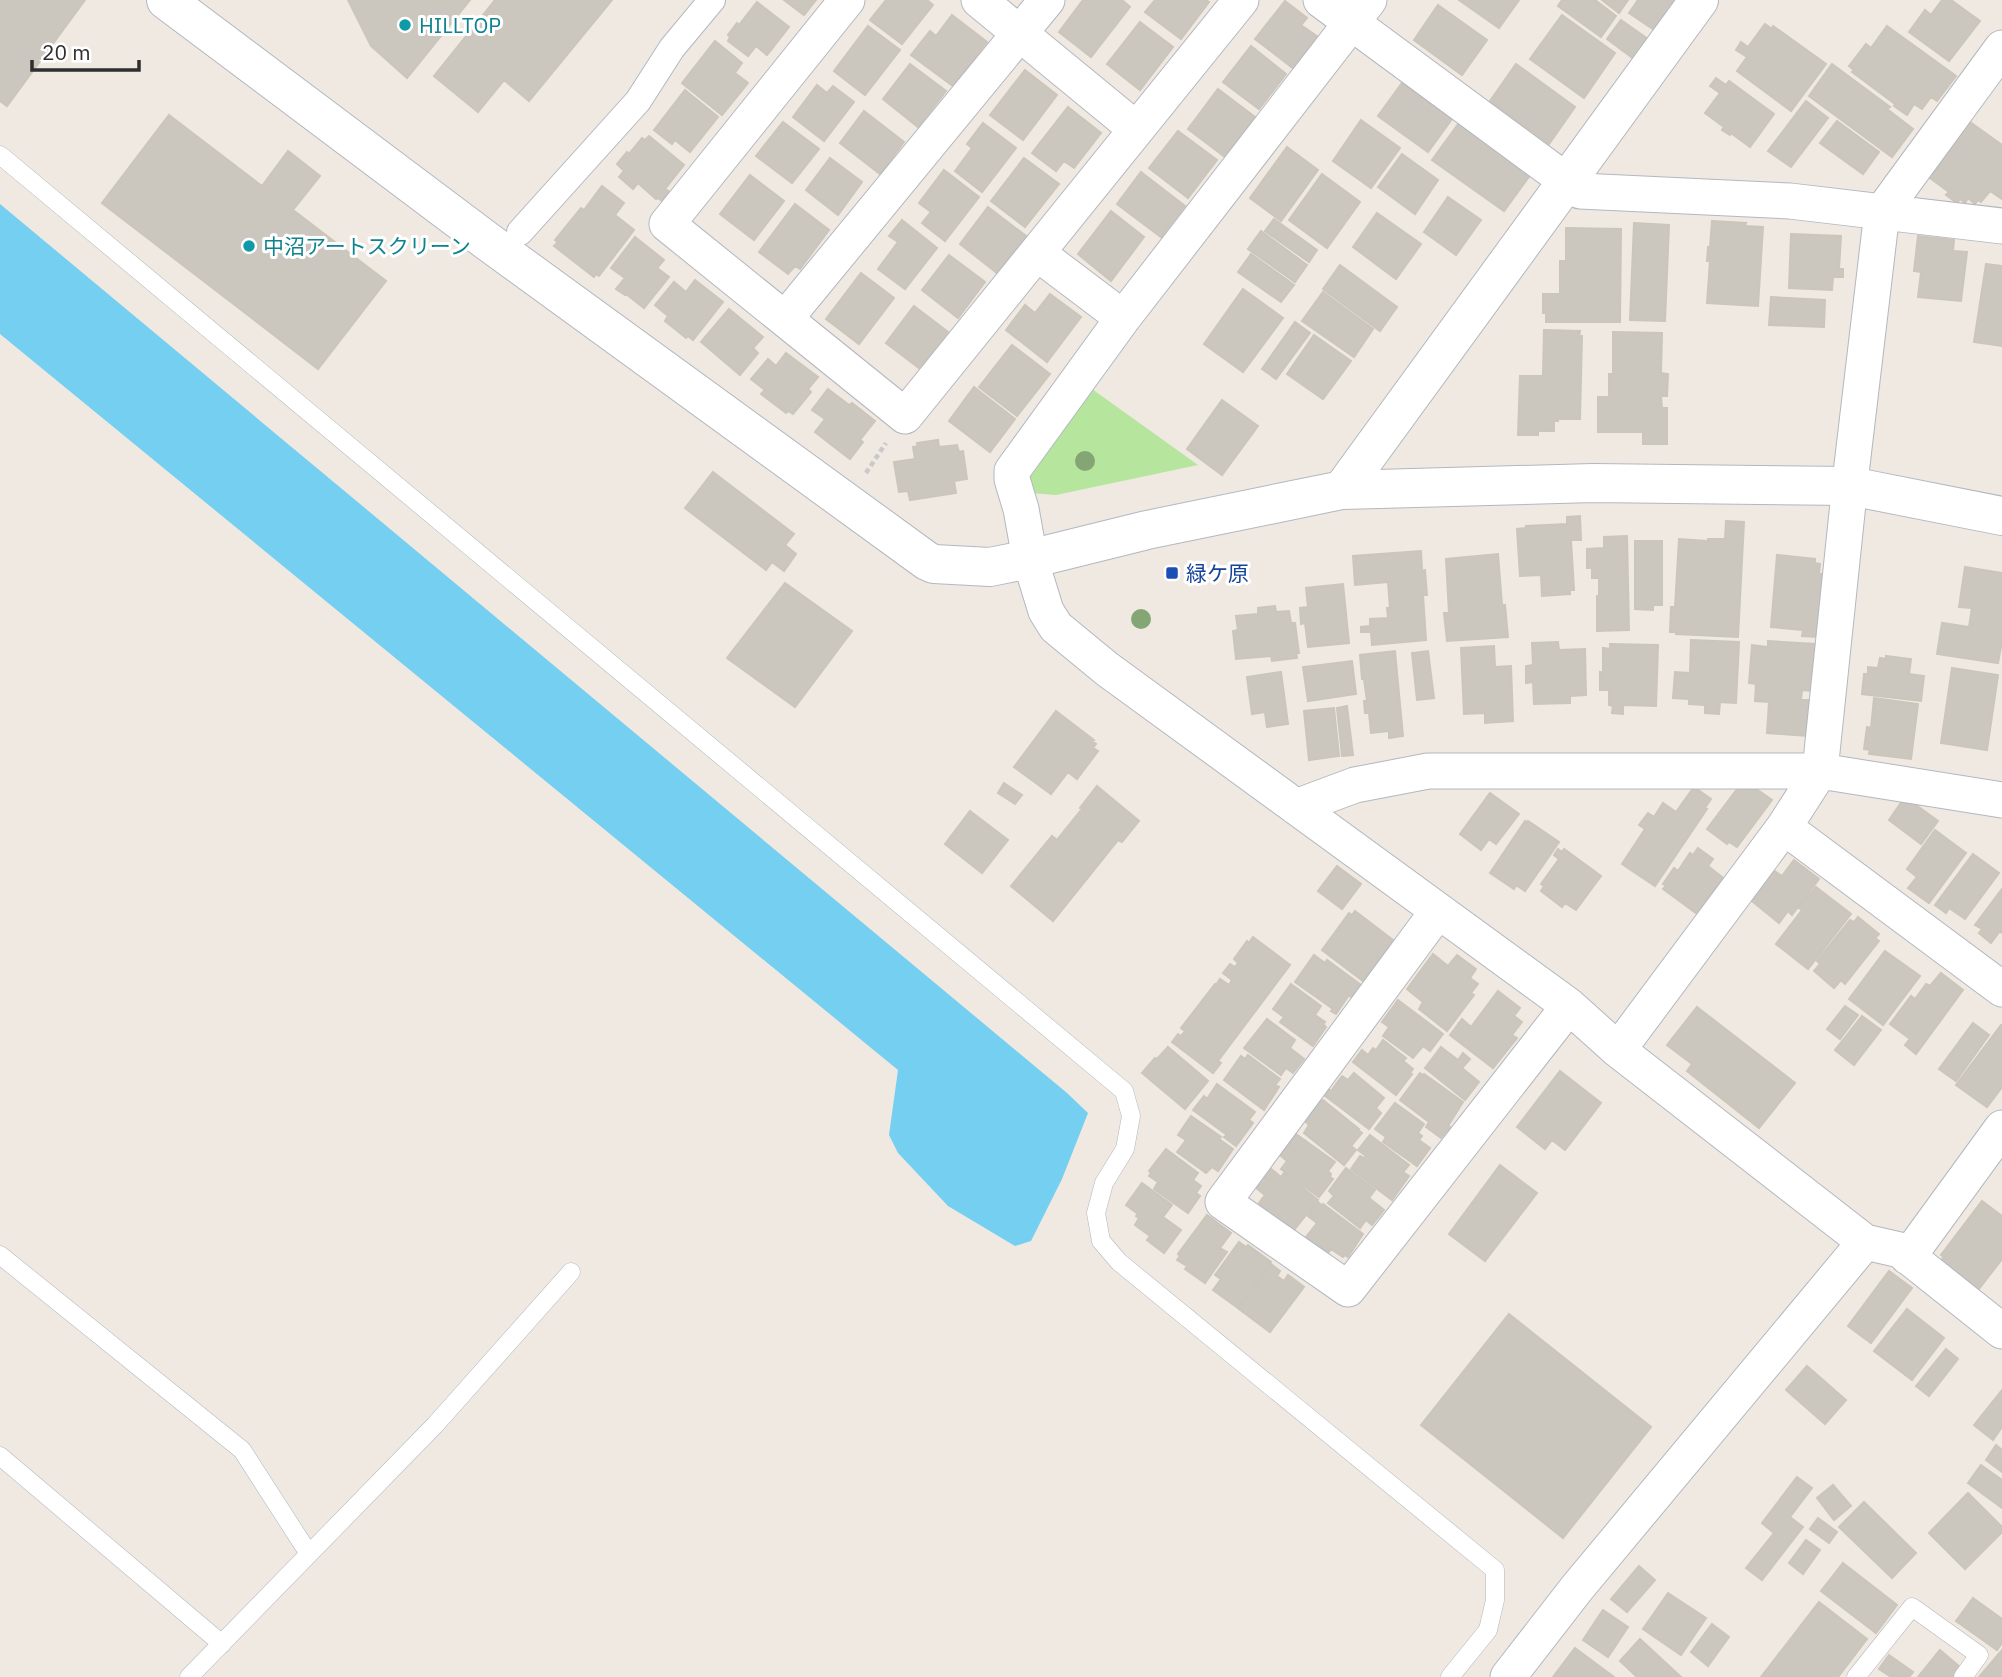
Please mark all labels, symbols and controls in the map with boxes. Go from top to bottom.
place label: HILLTOP [419,11,501,39]
marker: HILLTOP [397,17,413,33]
scale bar [32,28,138,72]
text: 20 m [42,38,91,66]
place label: 中沼アートスクリーン [263,232,471,260]
marker: 中沼アートスクリーン [241,238,257,254]
place label: 緑ケ原 [1186,559,1249,587]
marker: 緑ケ原 [1164,565,1180,581]

